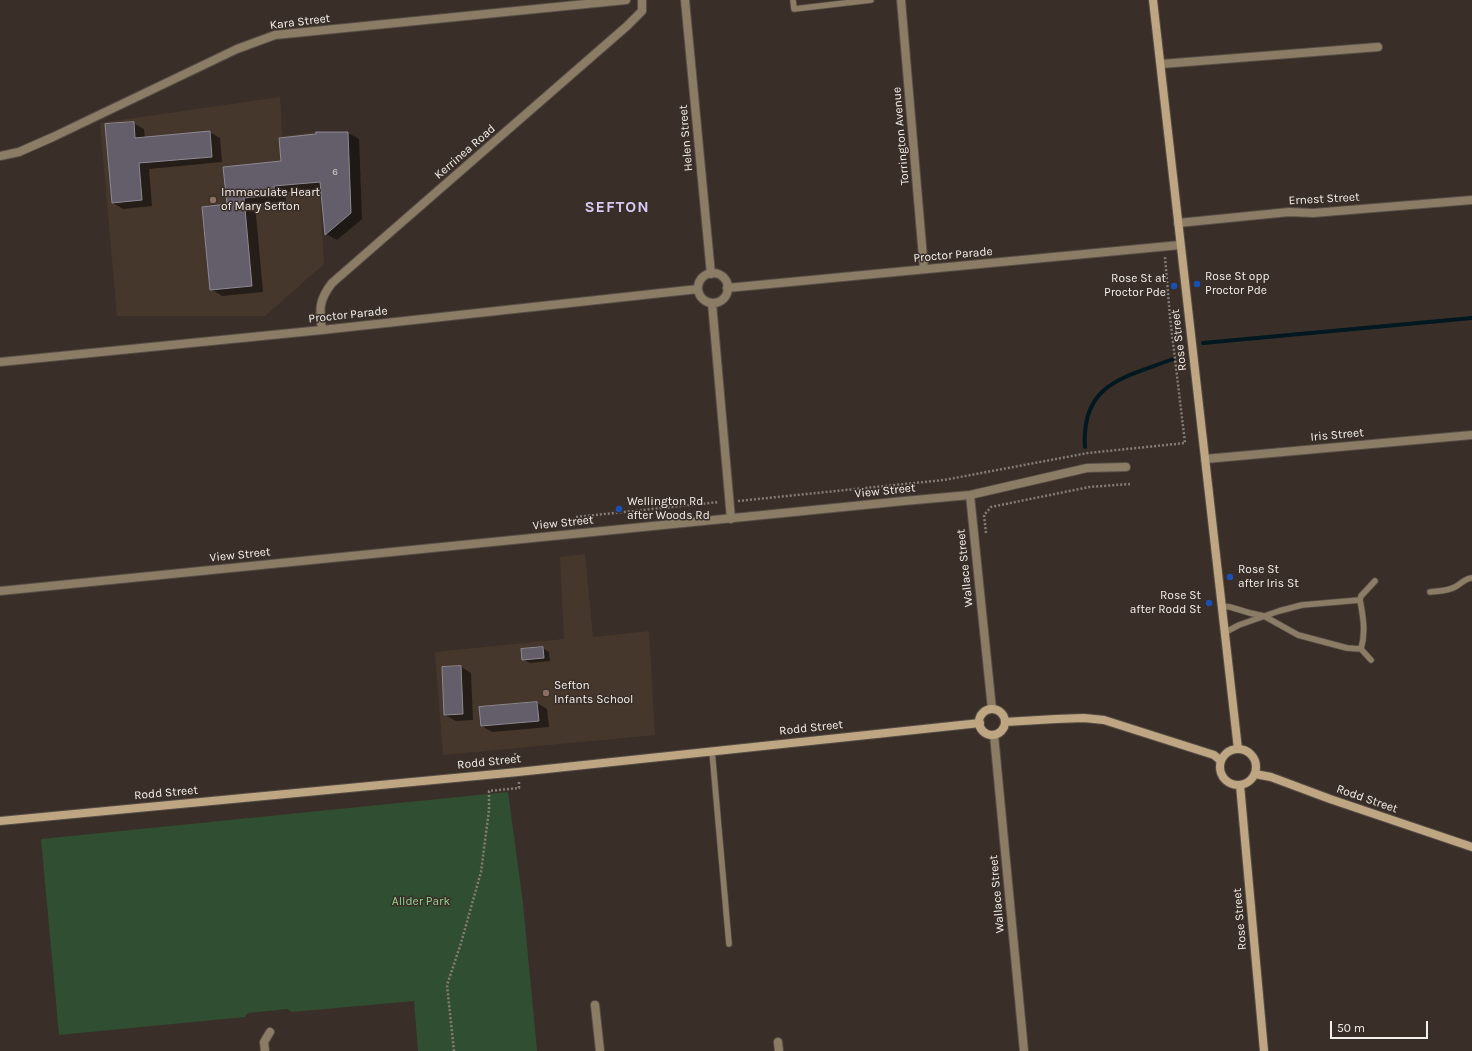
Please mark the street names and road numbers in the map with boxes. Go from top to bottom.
street label: Kara Street [269,11,331,33]
street label: Torrington Avenue [890,86,912,186]
street label: Helen Street [676,104,696,172]
street label: Kerrinea Road [432,122,498,182]
street label: Ernest Street [1288,190,1360,208]
street label: Proctor Parade [913,244,993,266]
street label: Proctor Parade [308,304,388,326]
street label: Rose Street [1168,308,1190,372]
street label: Iris Street [1310,426,1364,444]
street label: View Street [854,481,916,501]
street label: View Street [532,513,594,533]
street label: Wallace Street [954,528,976,608]
street label: View Street [209,545,271,565]
street label: Rodd Street [778,717,844,739]
street label: Rodd Street [456,751,522,773]
street label: Rodd Street [1334,782,1400,816]
street label: Rodd Street [134,783,198,803]
street label: Wallace Street [986,854,1008,934]
street label: Rose Street [1230,887,1250,951]

